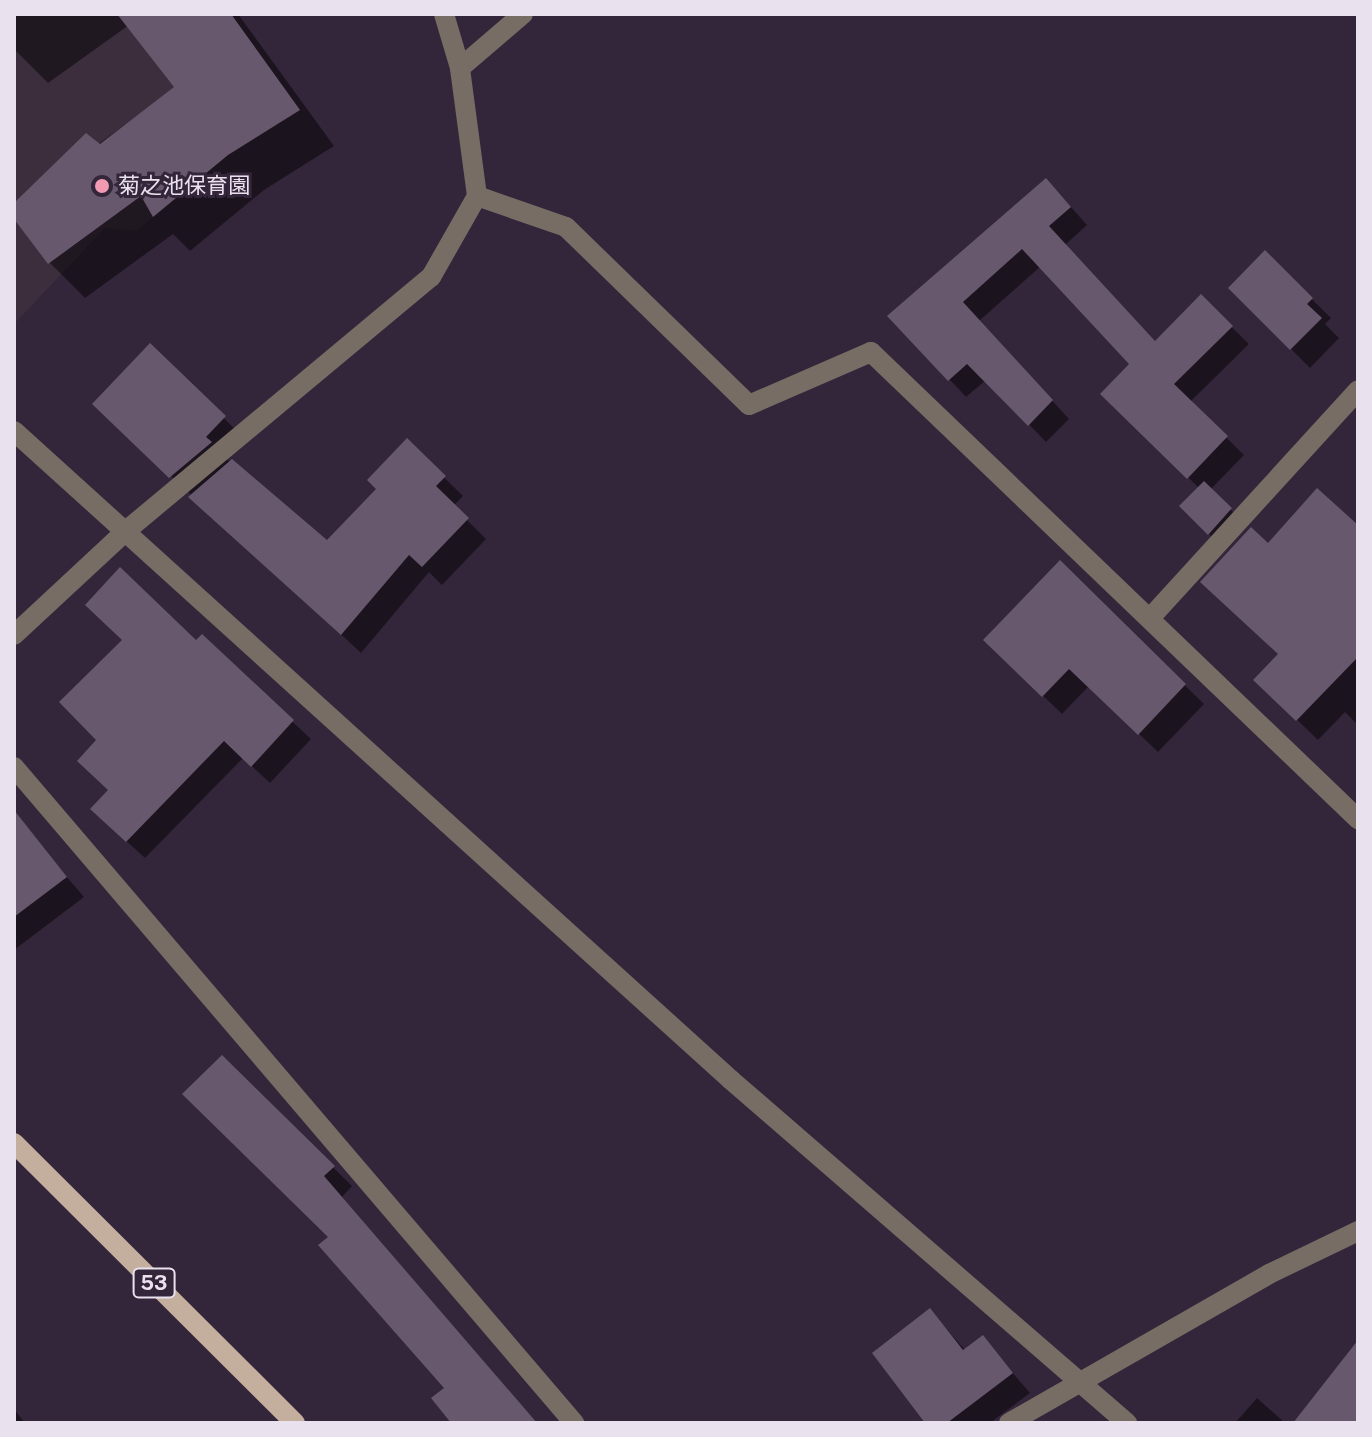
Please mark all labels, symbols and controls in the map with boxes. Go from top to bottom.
place label: 菊之池保育園 [118,173,250,199]
marker: 菊之池保育園 [93,177,111,195]
road number: 53 [132,1267,176,1299]

